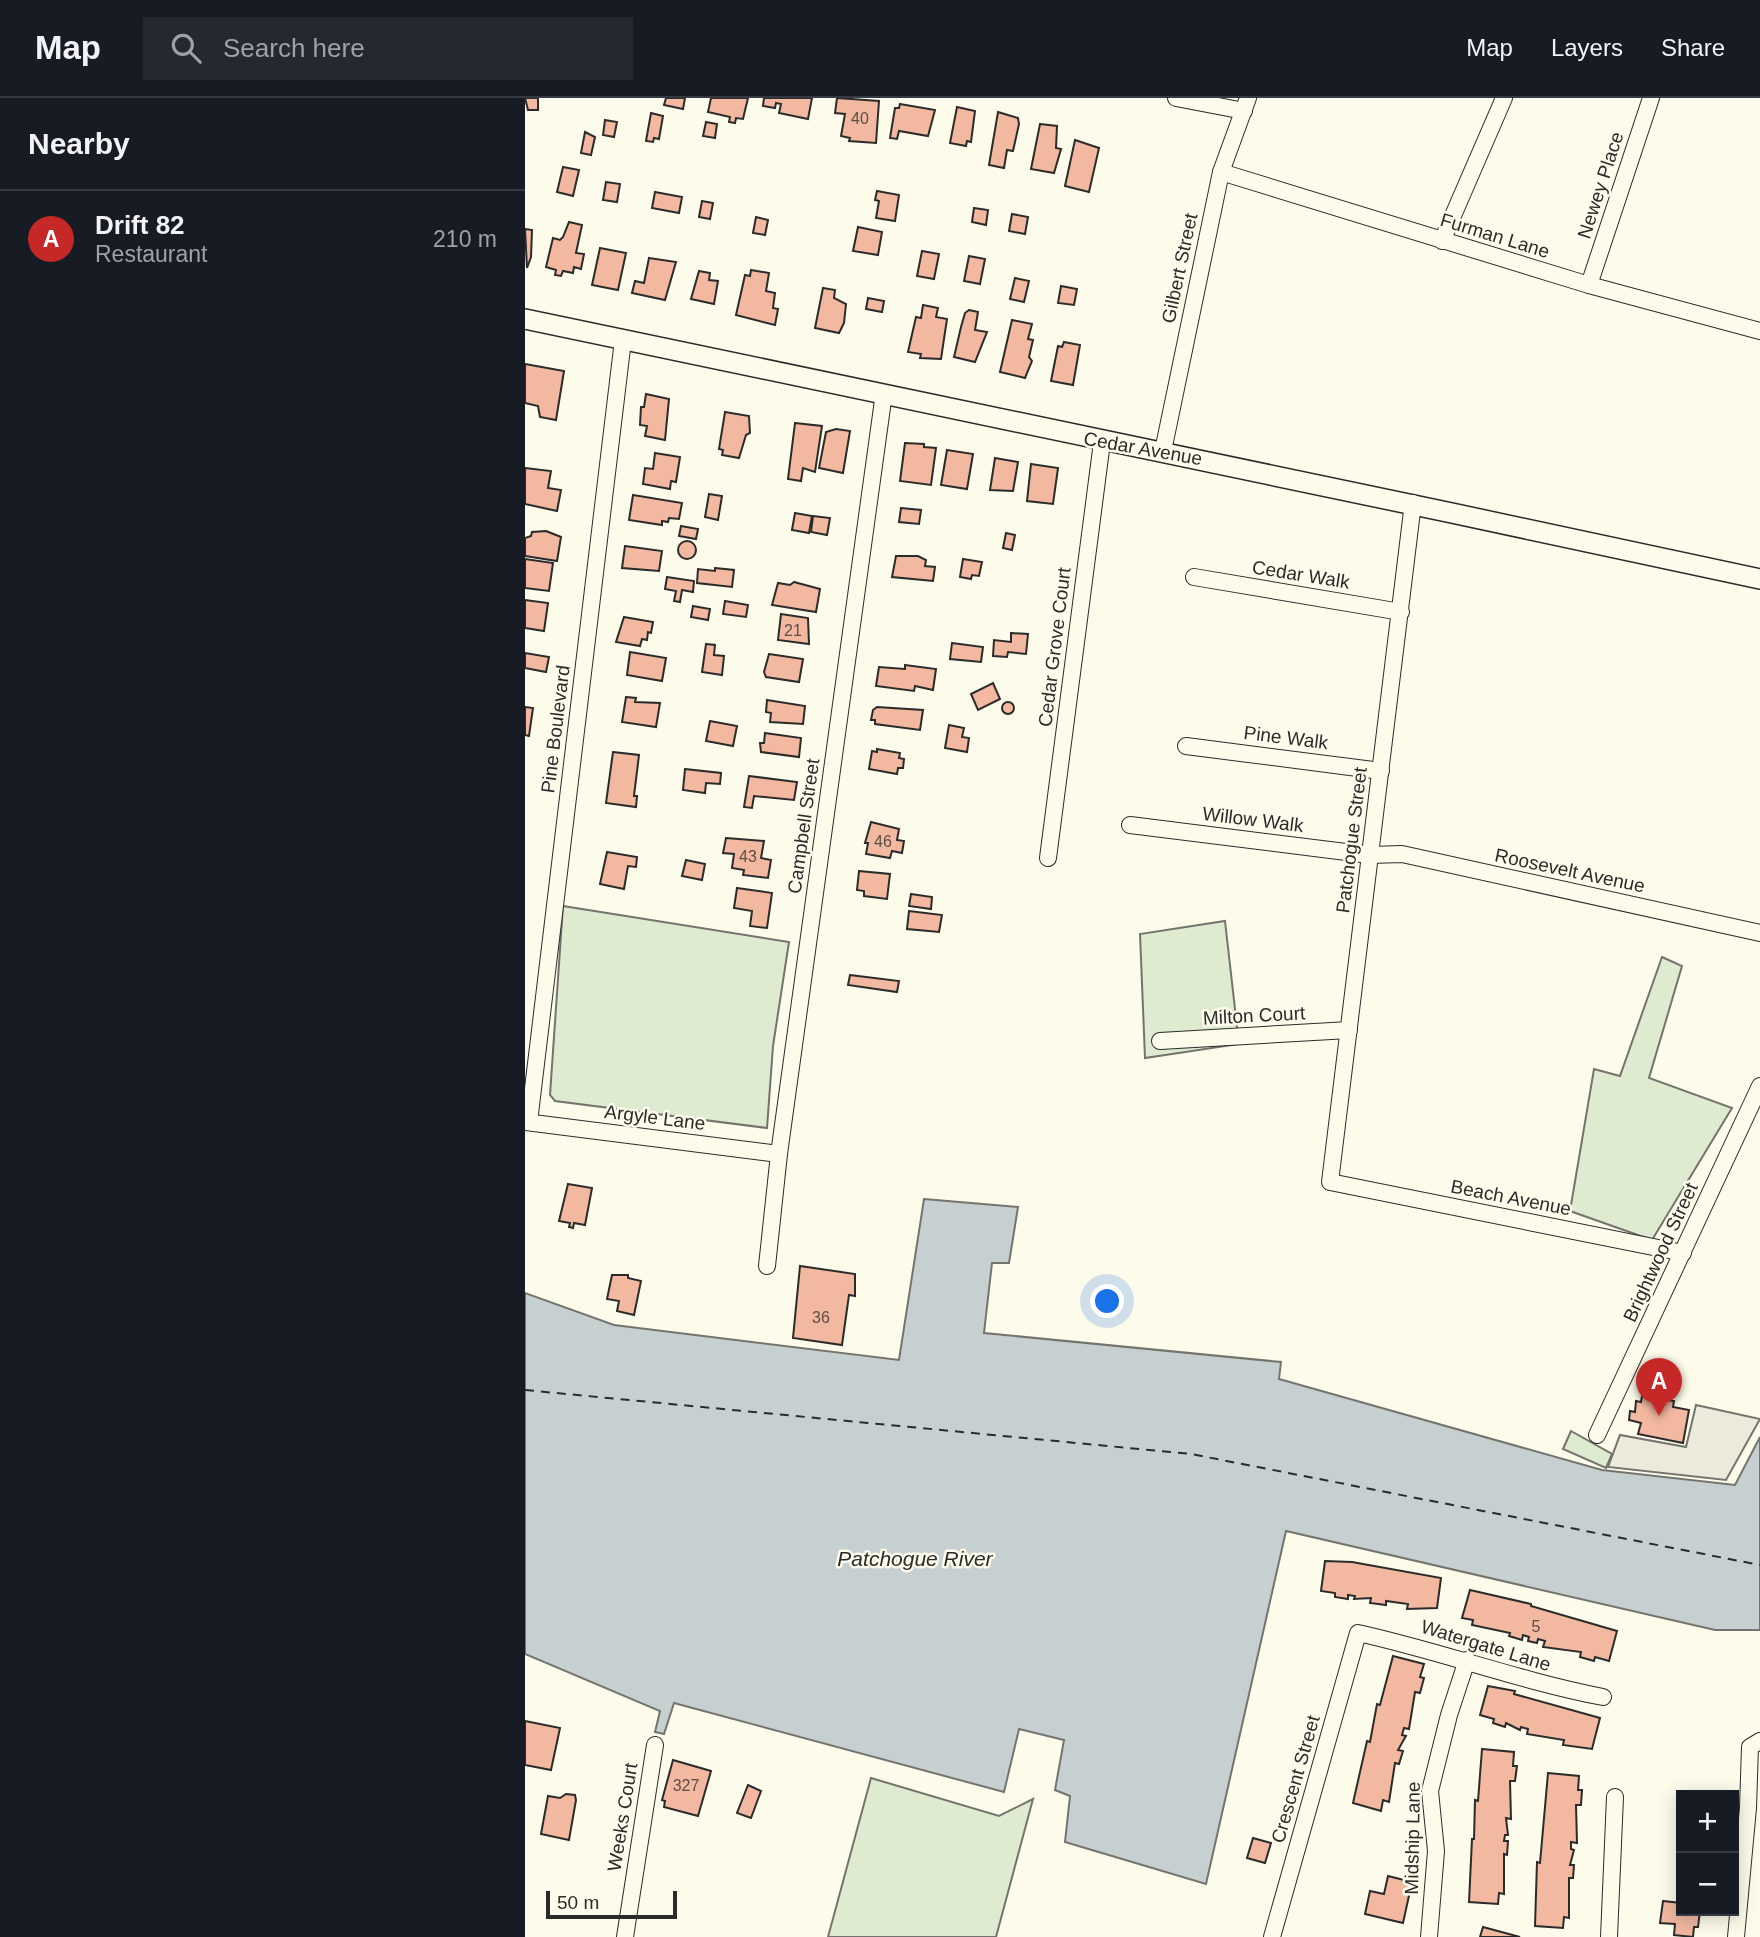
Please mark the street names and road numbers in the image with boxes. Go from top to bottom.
street label: Newey Place [1573,129,1628,241]
street label: Furman Lane [1438,209,1552,262]
street label: Gilbert Street [1158,210,1202,325]
street label: Cedar Avenue [1082,428,1204,469]
street label: Cedar Walk [1251,556,1352,593]
street label: Cedar Grove Court [1034,565,1075,728]
street label: Pine Boulevard [537,664,574,794]
street label: Pine Walk [1243,722,1330,753]
street label: Campbell Street [784,756,823,895]
street label: Patchogue Street [1332,765,1371,914]
street label: Willow Walk [1201,803,1305,836]
street label: Roosevelt Avenue [1493,844,1647,897]
street label: Milton Court [1202,1002,1306,1029]
street label: Argyle Lane [603,1101,707,1134]
street label: Beach Avenue [1449,1176,1573,1219]
street label: Brightwood Street [1619,1179,1702,1325]
street label: Watergate Lane [1418,1616,1553,1675]
street label: Crescent Street [1267,1712,1324,1845]
street label: Weeks Court [604,1761,642,1873]
street label: Midship Lane [1401,1781,1424,1895]

